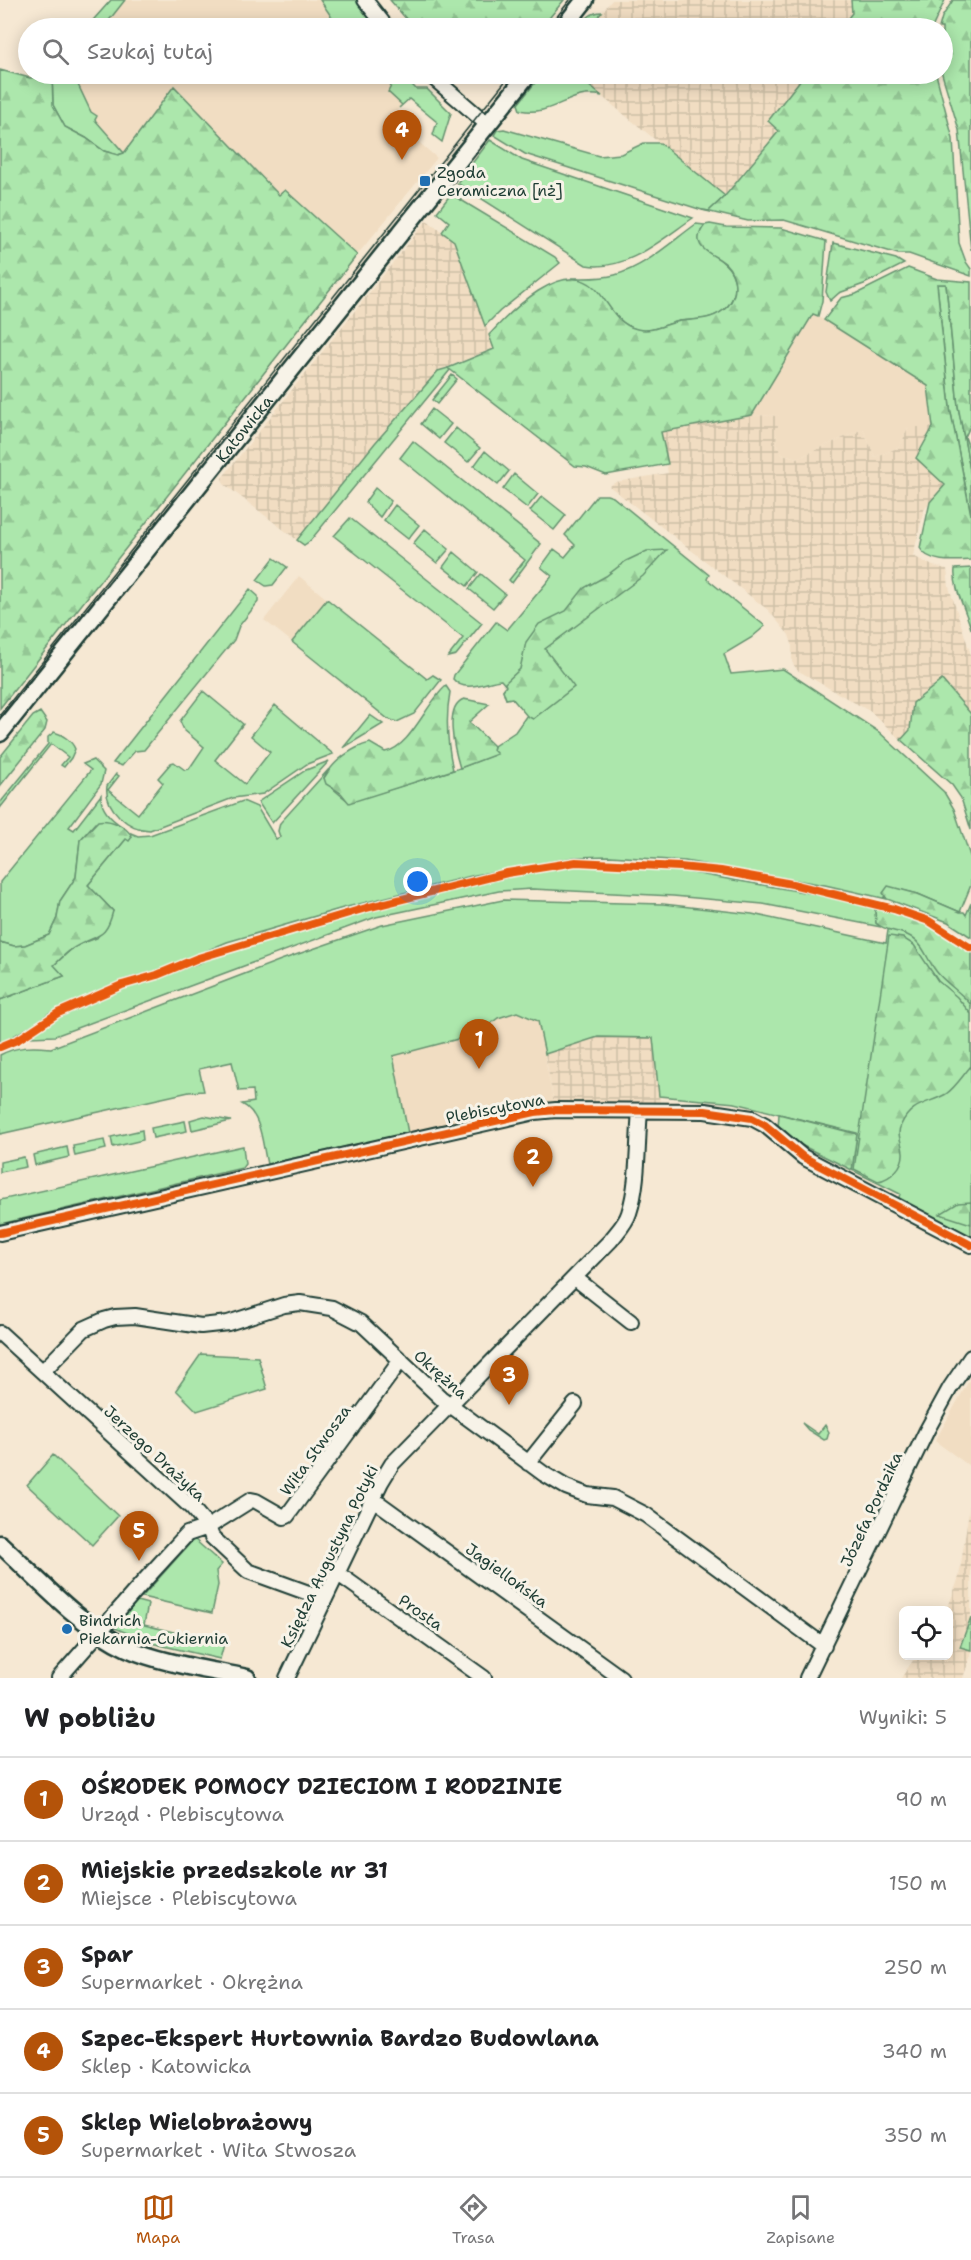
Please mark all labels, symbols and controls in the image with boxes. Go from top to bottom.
search box [18,18,953,84]
icon: search [39,35,72,68]
text: Szukaj tutaj [87,37,213,66]
pin: 4 [382,110,422,160]
place label: Zgoda Ceramiczna [nż] [437,162,563,201]
marker: Zgoda Ceramiczna [nż] [418,174,432,188]
street label: Katowicka [211,391,278,467]
your location [403,867,432,896]
pin: 1 [460,1020,498,1069]
street label: Plebiscytowa [444,1089,546,1128]
pin: 2 [514,1138,552,1187]
street label: Okrężna [409,1345,472,1404]
pin: 3 [490,1356,528,1405]
street label: Jerzego Drażyka [99,1401,210,1506]
street label: Wita Stwosza [275,1401,355,1500]
street label: Józefa Pordzika [836,1448,907,1570]
street label: Księdza Augustyna Potyki [276,1461,383,1651]
pin: 5 [120,1512,158,1561]
street label: Jagiellońska [461,1538,552,1612]
street label: Prosta [394,1590,447,1635]
map controls [899,1606,953,1660]
button: locate [899,1606,953,1660]
place label: Bindrich Piekarnia-Cukiernia [79,1610,228,1649]
marker: Bindrich Piekarnia-Cukiernia [60,1622,74,1636]
text: W pobliżu [24,1700,156,1735]
text: Wyniki: 5 [859,1704,947,1730]
text: OŚRODEK POMOCY DZIECIOM I RODZINIE [81,1772,562,1801]
text: 1 [39,1786,48,1812]
text: 90 m [895,1786,947,1812]
text: Urząd · Plebiscytowa [81,1801,284,1827]
text: Miejskie przedszkole nr 31 [81,1856,388,1885]
text: 2 [37,1870,51,1896]
text: 150 m [889,1870,947,1896]
text: Miejsce · Plebiscytowa [81,1885,297,1911]
text: Spar [81,1940,133,1969]
text: 3 [37,1954,51,1980]
text: 250 m [883,1954,947,1980]
text: Supermarket · Okrężna [81,1969,303,1995]
text: Szpec-Ekspert Hurtownia Bardzo Budowlana [81,2024,599,2053]
text: 4 [37,2038,51,2064]
text: 340 m [882,2038,947,2064]
text: Sklep · Katowicka [81,2053,251,2079]
text: Sklep Wielobrażowy [81,2108,312,2137]
text: 5 [37,2122,50,2148]
text: 350 m [883,2122,947,2148]
text: Supermarket · Wita Stwosza [81,2137,356,2163]
tab: Mapa [136,2191,180,2248]
tab: Trasa [452,2191,495,2248]
tab: Zapisane [766,2191,835,2248]

